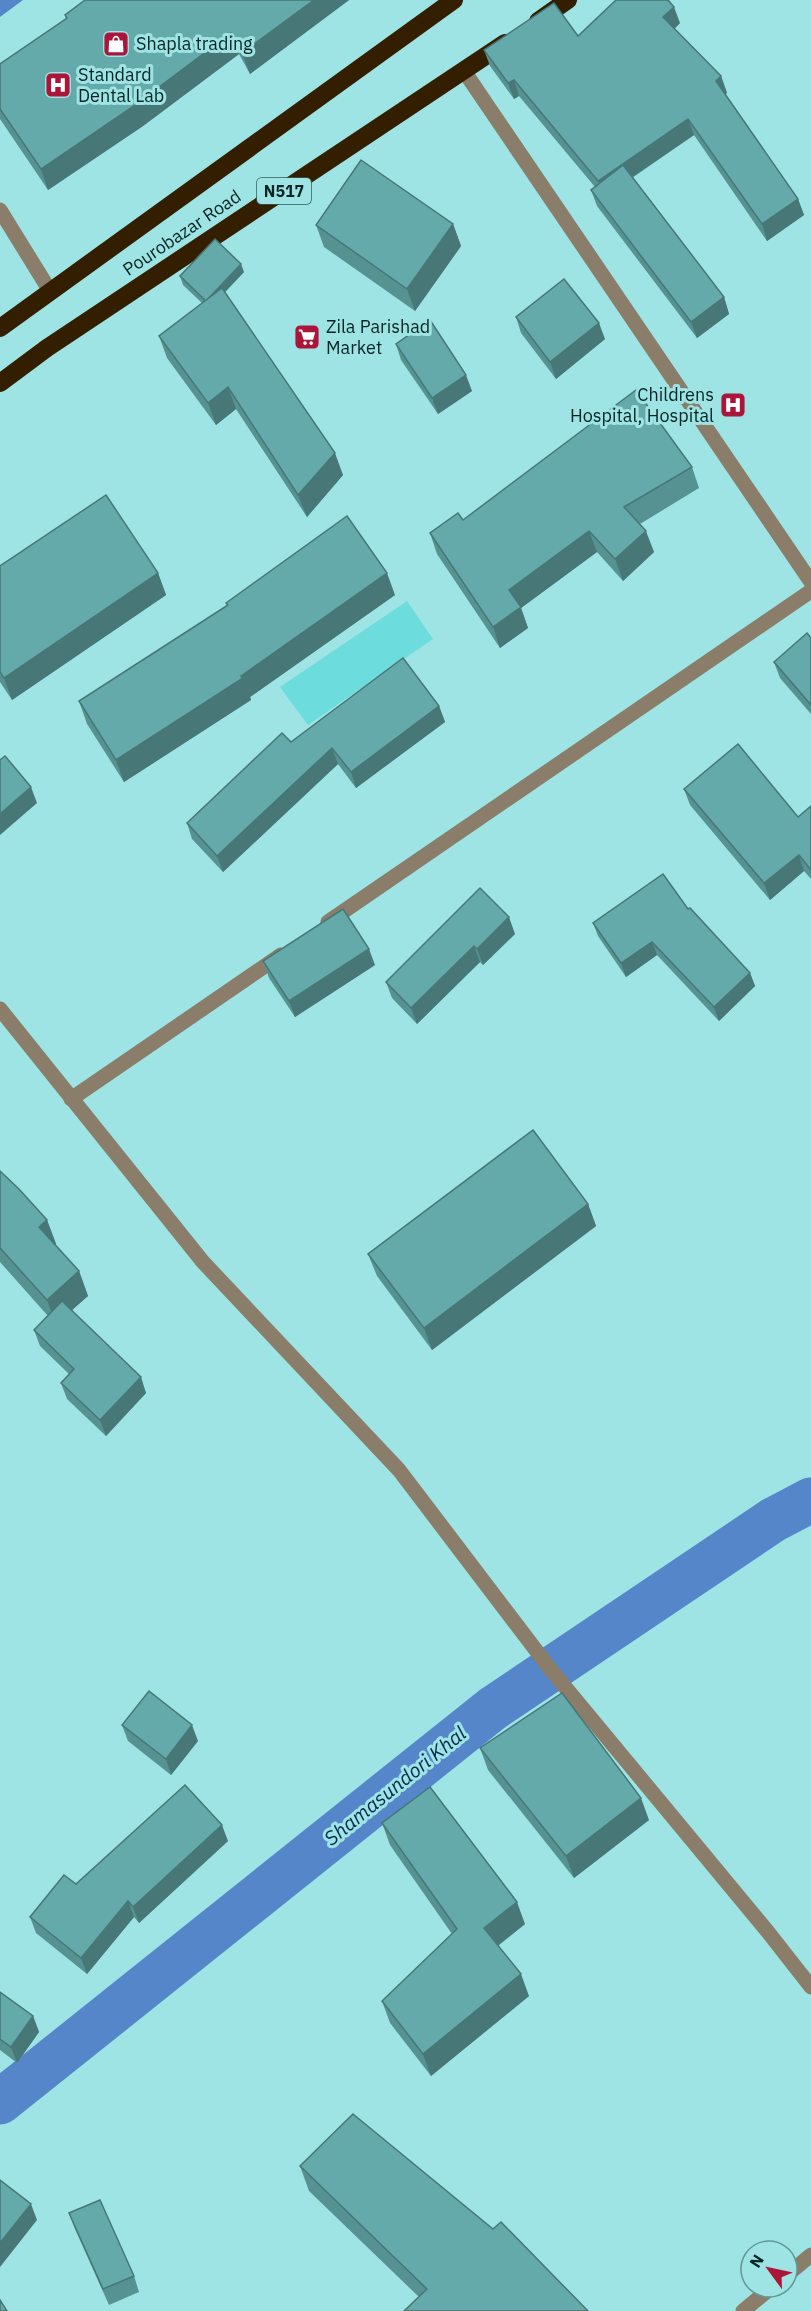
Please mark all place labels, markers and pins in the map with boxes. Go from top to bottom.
shop icon: Shapla trading [101,29,131,59]
place label: Shapla trading [136,32,253,55]
place label: Standard Dental Lab [78,63,164,107]
hospital icon: Standard Dental Lab [43,70,73,100]
place label: Zila Parishad Market [326,315,430,359]
supermarket icon: Zila Parishad Market [292,322,322,352]
place label: Childrens Hospital, Hospital [570,383,714,427]
hospital icon: Childrens Hospital, Hospital [718,390,748,420]

